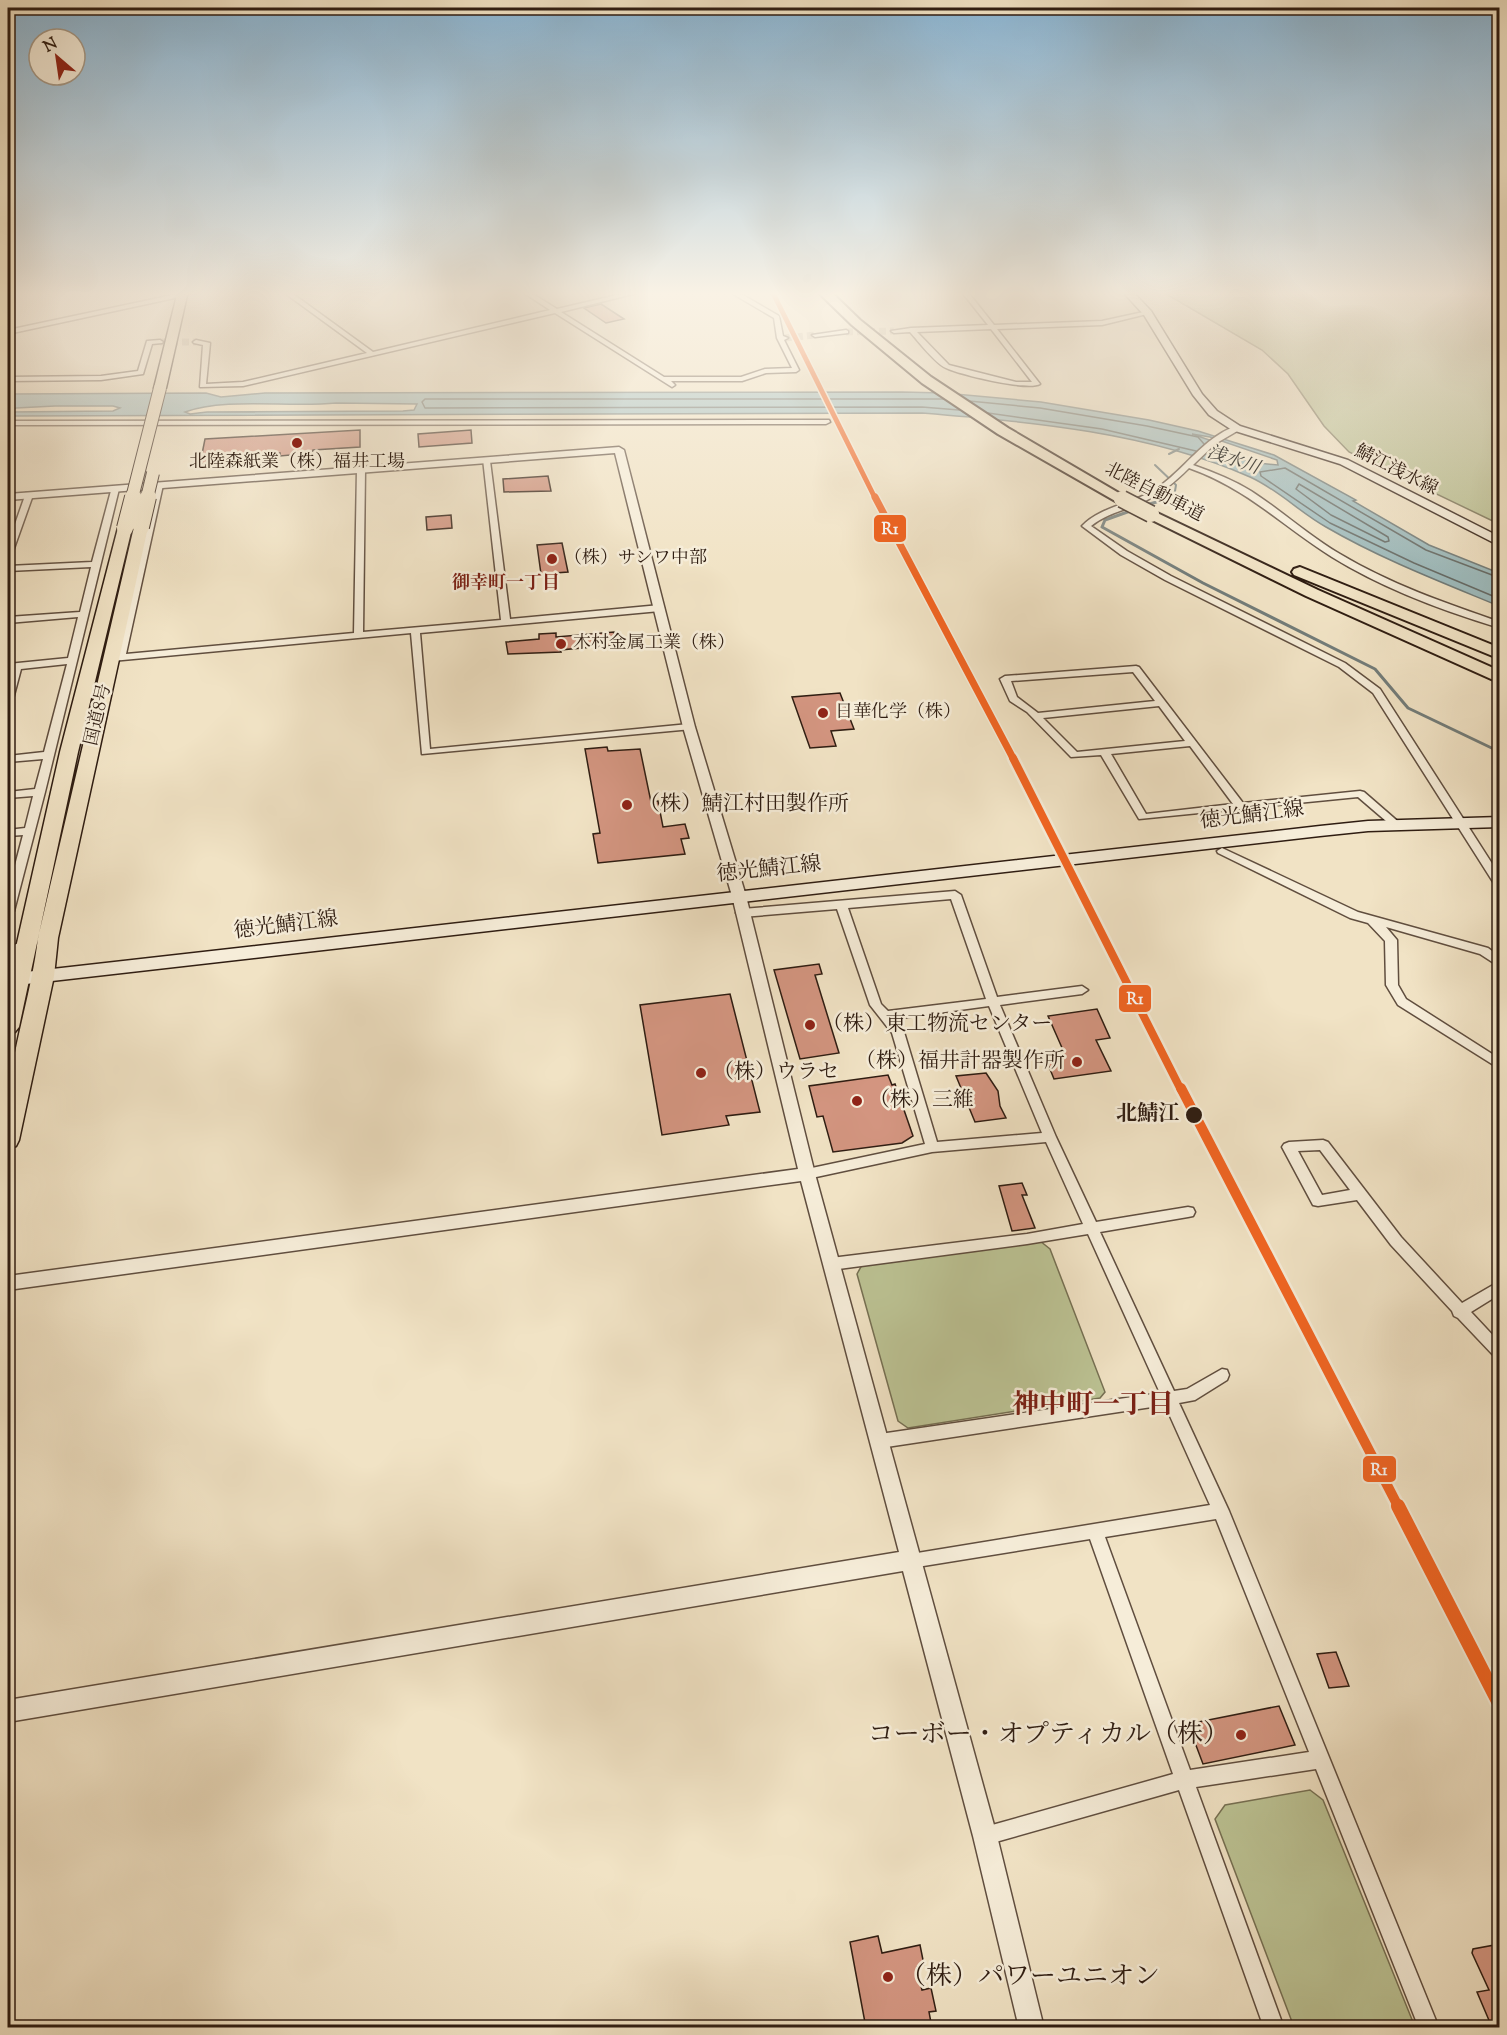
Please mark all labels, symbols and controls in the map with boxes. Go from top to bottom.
north arrow [27,27,87,87]
text: N [40,33,62,59]
marker: 北陸森紙業（株）福井工場 [290,436,304,450]
street label: 鯖江浅水線 [1350,439,1442,503]
water label: 浅水川 [1203,440,1265,483]
place label: 北陸森紙業（株）福井工場 [189,450,405,476]
street label: 北陸自動車道 [1100,457,1208,529]
line badge: R1 [873,514,907,543]
text: R1 [882,519,899,542]
place label: （株）サンワ中部 [564,546,707,572]
marker: （株）サンワ中部 [545,552,559,566]
district label: 御幸町一丁目 [452,571,560,597]
place label: 木村金属工業（株） [573,631,735,657]
marker: 木村金属工業（株） [554,637,568,651]
street label: 国道8号 [79,681,119,749]
place label: 日華化学（株） [835,700,961,726]
marker: 日華化学（株） [816,706,830,720]
place label: （株）鯖江村田製作所 [639,790,849,820]
street label: 徳光鯖江線 [1198,795,1306,837]
marker: （株）鯖江村田製作所 [620,798,634,812]
street label: 徳光鯖江線 [715,850,823,890]
street label: 徳光鯖江線 [232,905,340,947]
line badge: R1 [1118,984,1152,1013]
text: R1 [1127,989,1144,1012]
place label: （株）東工物流センター [822,1010,1052,1040]
marker: （株）東工物流センター [803,1018,817,1032]
place label: （株）福井計器製作所 [855,1047,1065,1077]
marker: （株）福井計器製作所 [1070,1055,1084,1069]
place label: （株）ウラセ [713,1058,839,1088]
marker: （株）ウラセ [694,1066,708,1080]
place label: （株）三維 [869,1086,974,1116]
marker: （株）三維 [850,1094,864,1108]
place label: 北鯖江 [1116,1100,1179,1130]
marker: 北鯖江 [1184,1105,1204,1125]
district label: 神中町一丁目 [1012,1387,1174,1426]
line badge: R1 [1362,1455,1397,1483]
text: R1 [1371,1460,1388,1483]
place label: コーボー・オプティカル（株） [868,1717,1229,1754]
marker: コーボー・オプティカル（株） [1234,1728,1248,1742]
place label: （株）パワーユニオン [900,1959,1160,1996]
marker: （株）パワーユニオン [881,1970,895,1984]

